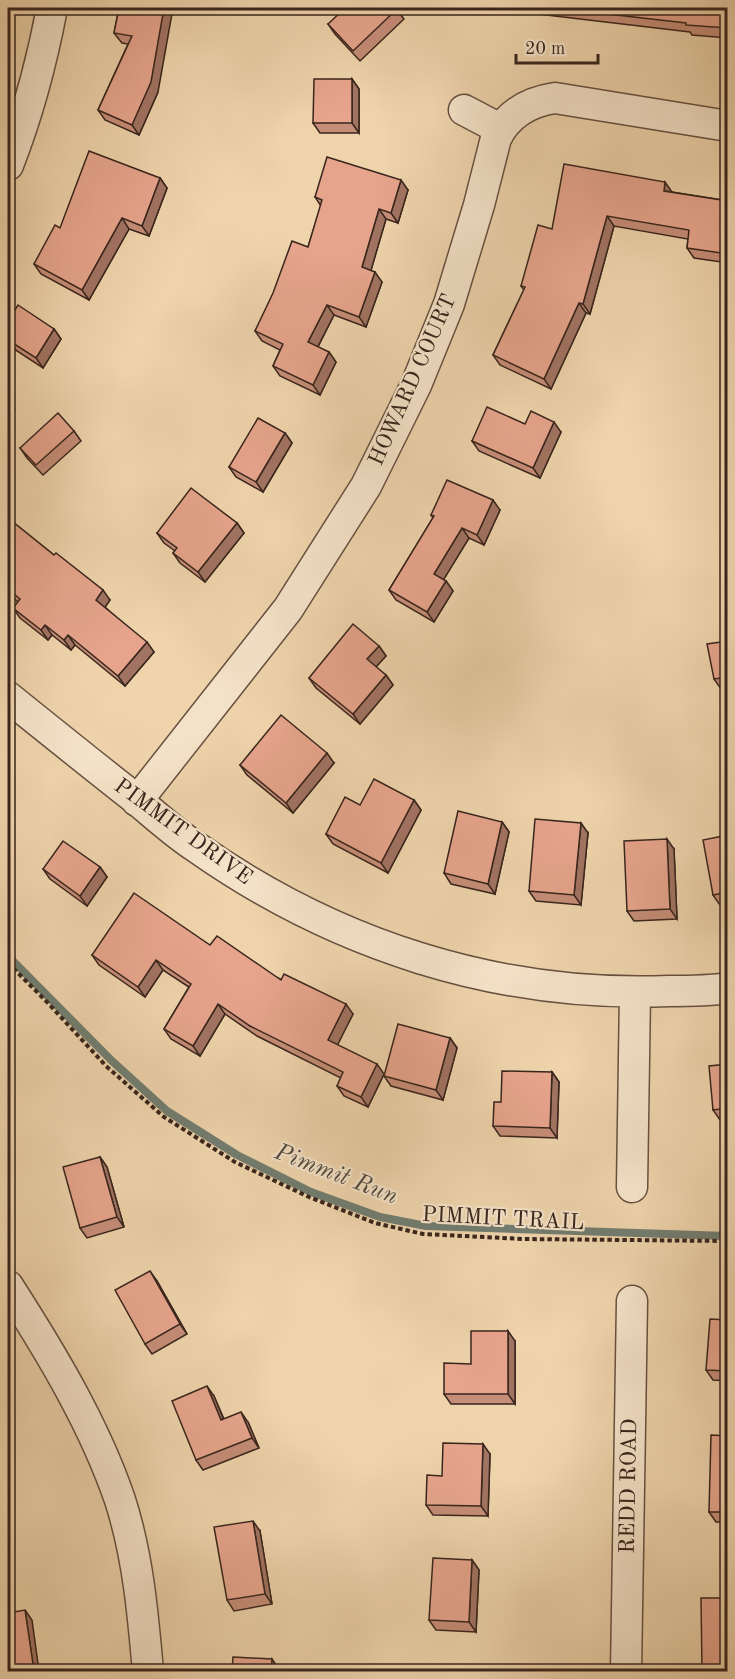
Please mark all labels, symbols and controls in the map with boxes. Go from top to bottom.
scale bar [516,27,598,65]
text: 20 m [525,40,565,58]
street label: HOWARD COURT [365,291,461,469]
street label: PIMMIT DRIVE [110,775,256,889]
water label: Pimmit Run [270,1140,401,1210]
street label: PIMMIT TRAIL [421,1204,585,1234]
street label: REDD ROAD [617,1418,641,1554]

